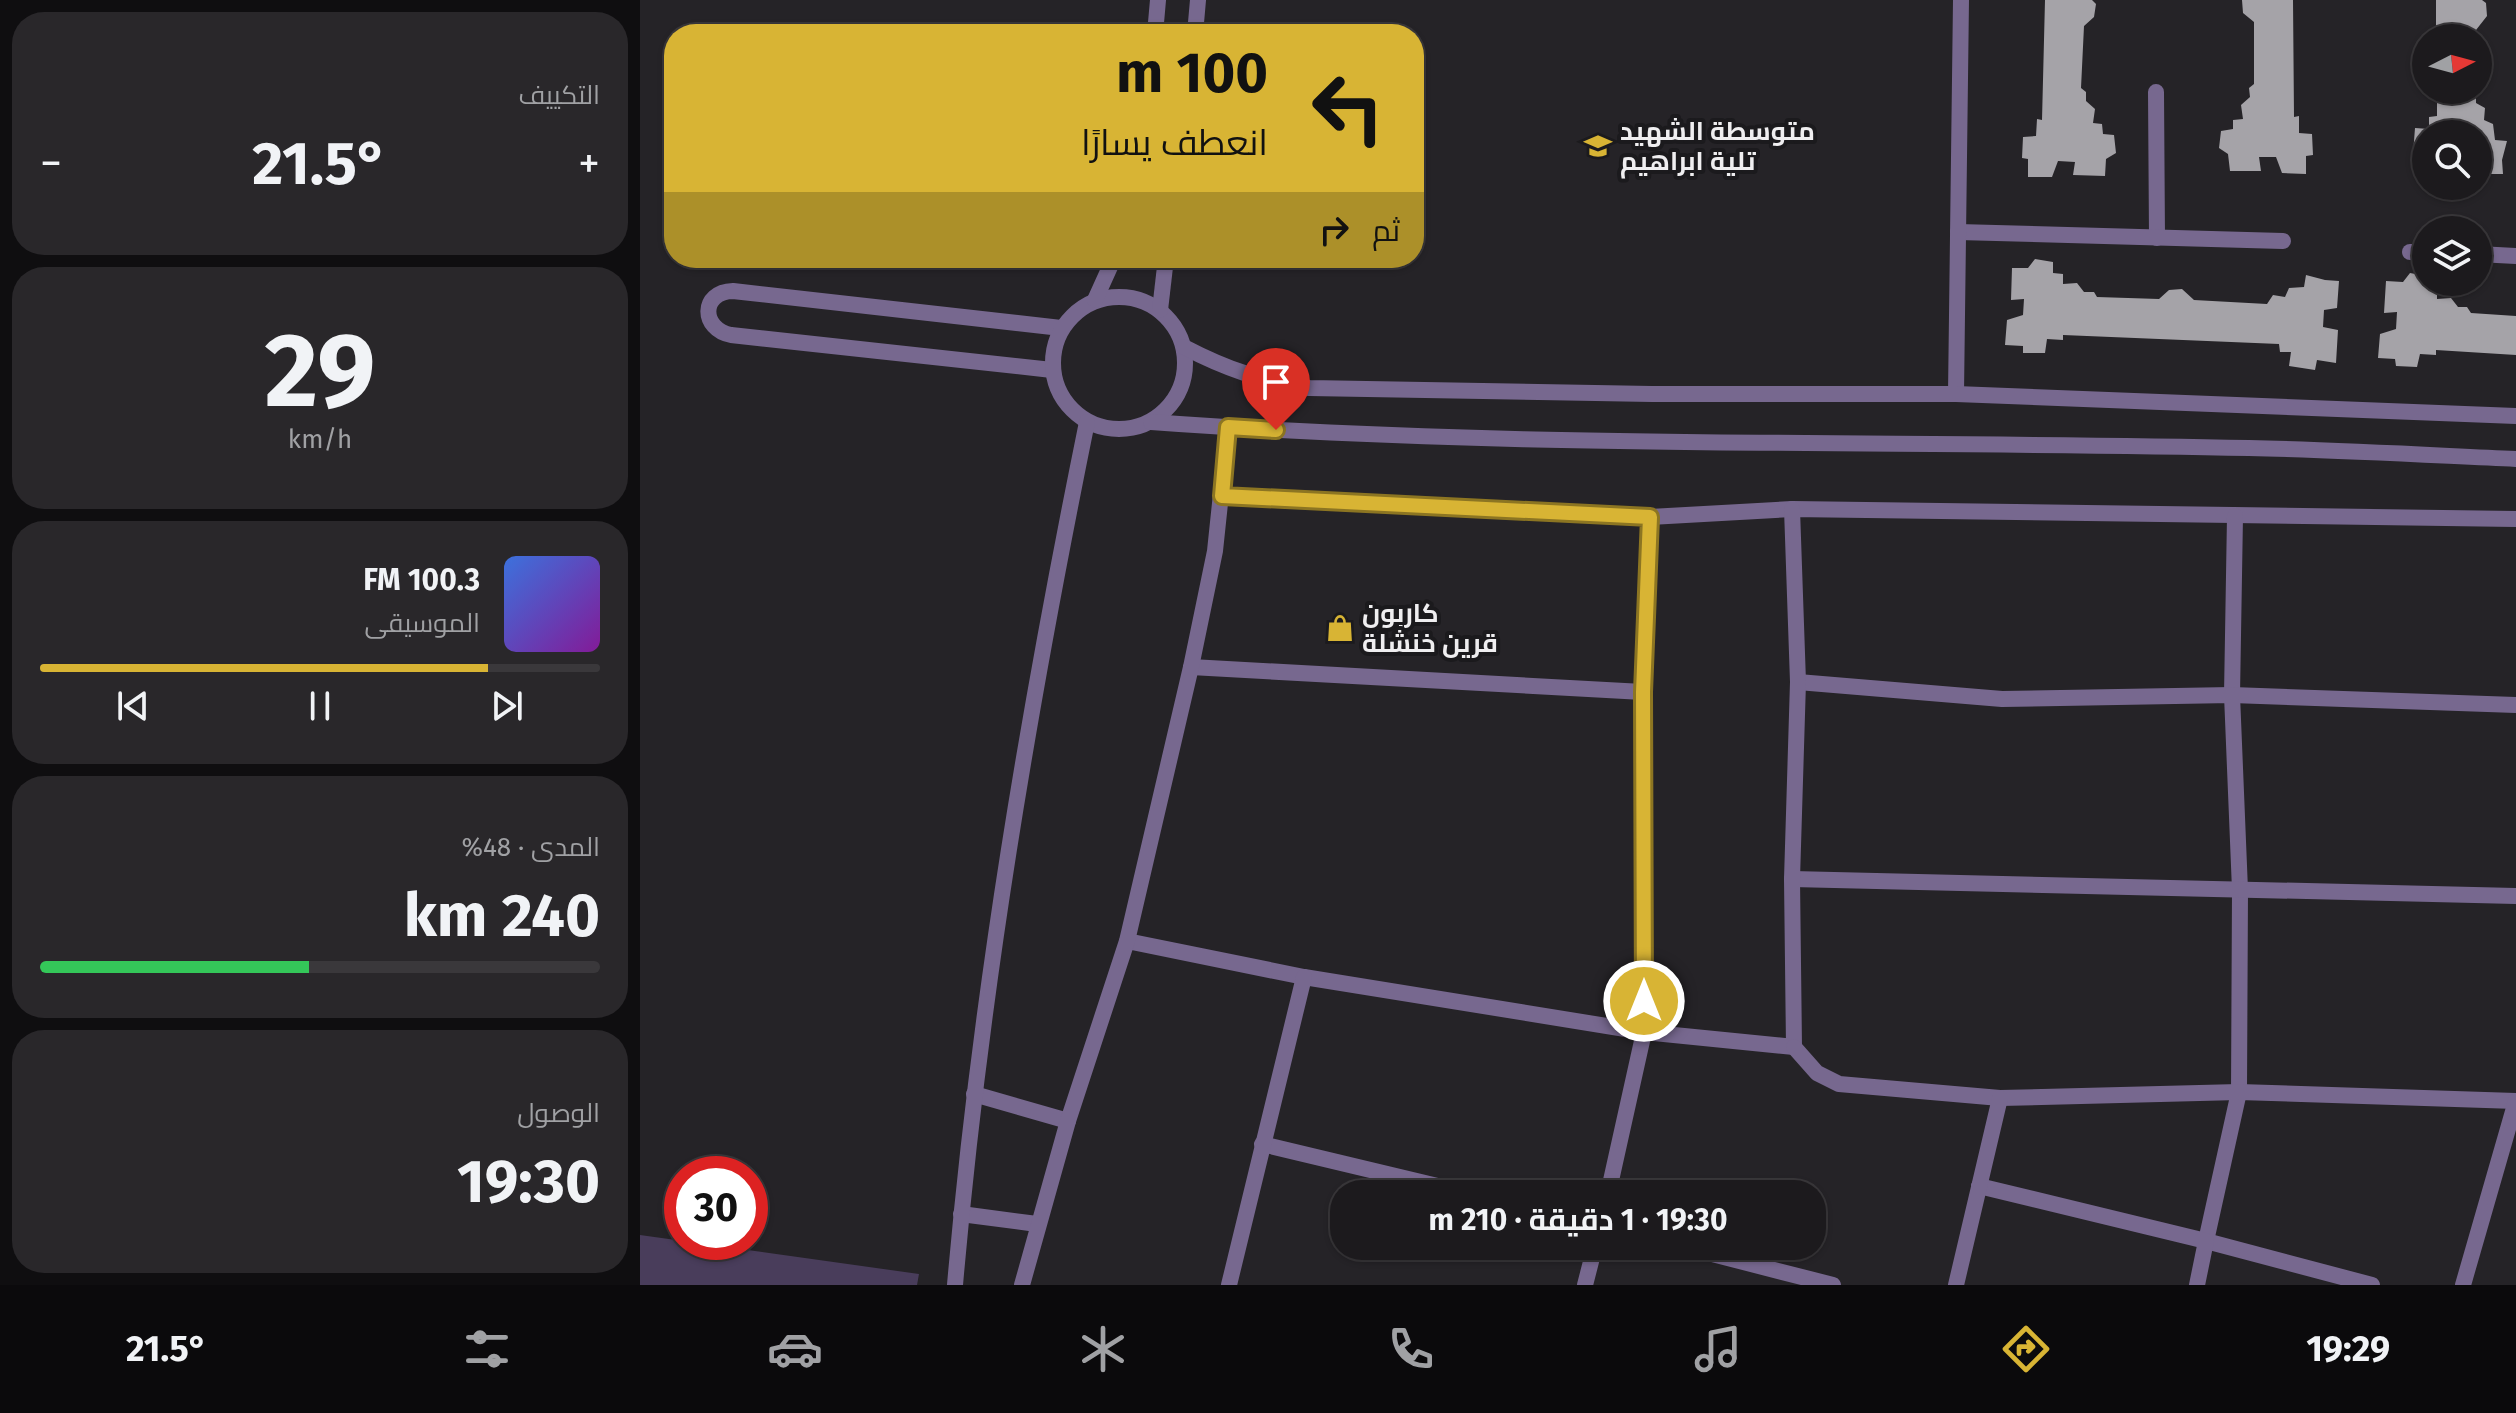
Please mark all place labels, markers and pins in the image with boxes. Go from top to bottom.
place label: متوسطة الشهيد تلية ابراهيم [1620,116,1815,179]
school or university icon: متوسطة الشهيد تلية ابراهيم [1583,131,1613,161]
pin [1242,348,1310,430]
place label: كاربون قرين خنشلة [1362,598,1498,659]
shop icon: كاربون قرين خنشلة [1325,613,1355,643]

